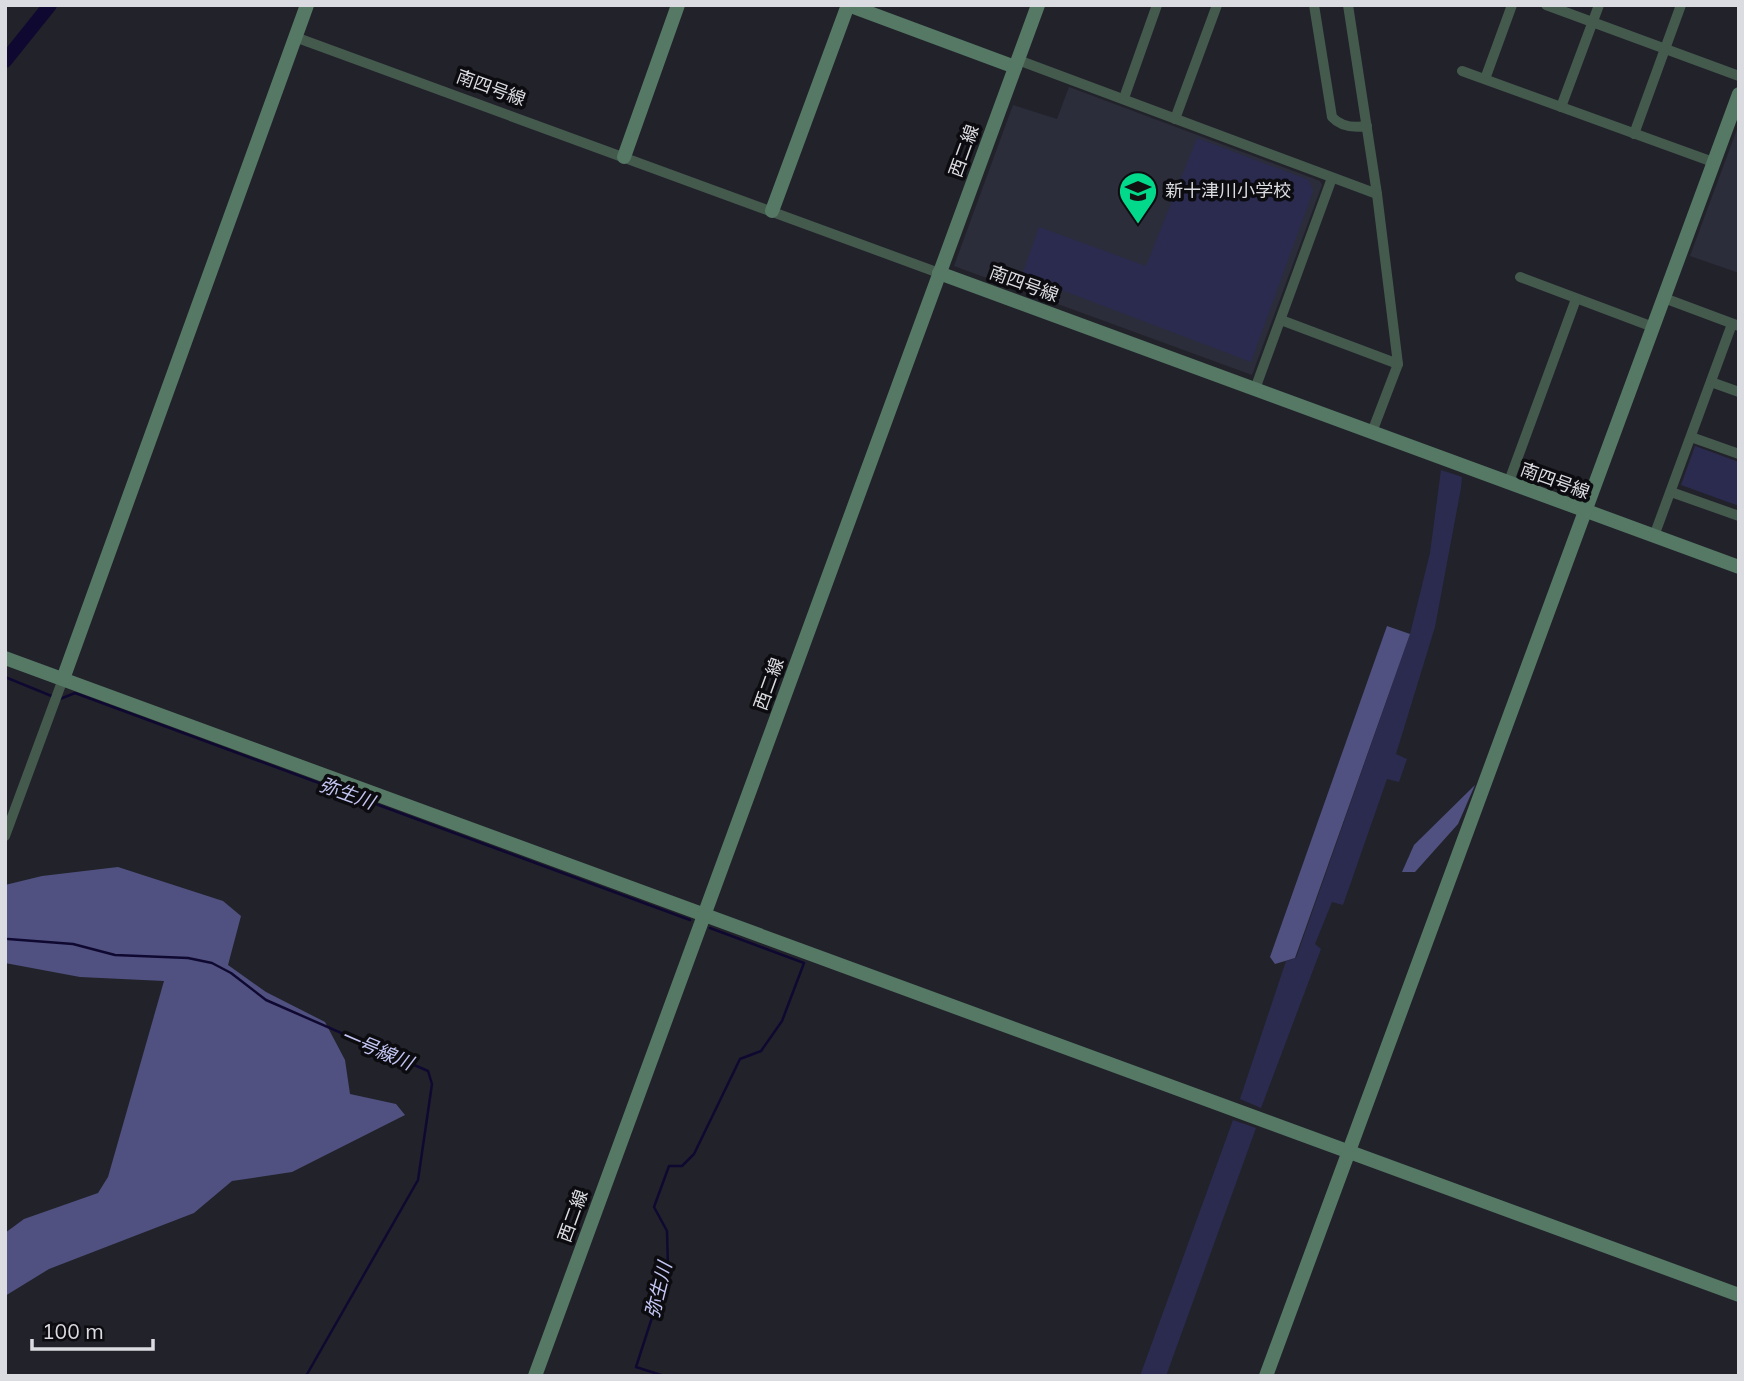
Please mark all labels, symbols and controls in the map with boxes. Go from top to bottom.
street label: 南四号線 [453,64,529,111]
street label: 西二線 [943,122,984,180]
school or university icon: 新十津川小学校 [1117,170,1159,225]
place label: 新十津川小学校 [1165,179,1291,202]
street label: 南四号線 [986,260,1062,307]
street label: 南四号線 [1517,457,1593,504]
street label: 西二線 [748,655,789,713]
water label: 弥生川 [316,772,380,815]
water label: 一号線川 [337,1023,419,1076]
street label: 西二線 [552,1187,593,1245]
water label: 弥生川 [639,1258,677,1321]
scale bar [32,1308,152,1352]
text: 100 m [42,1318,104,1344]

